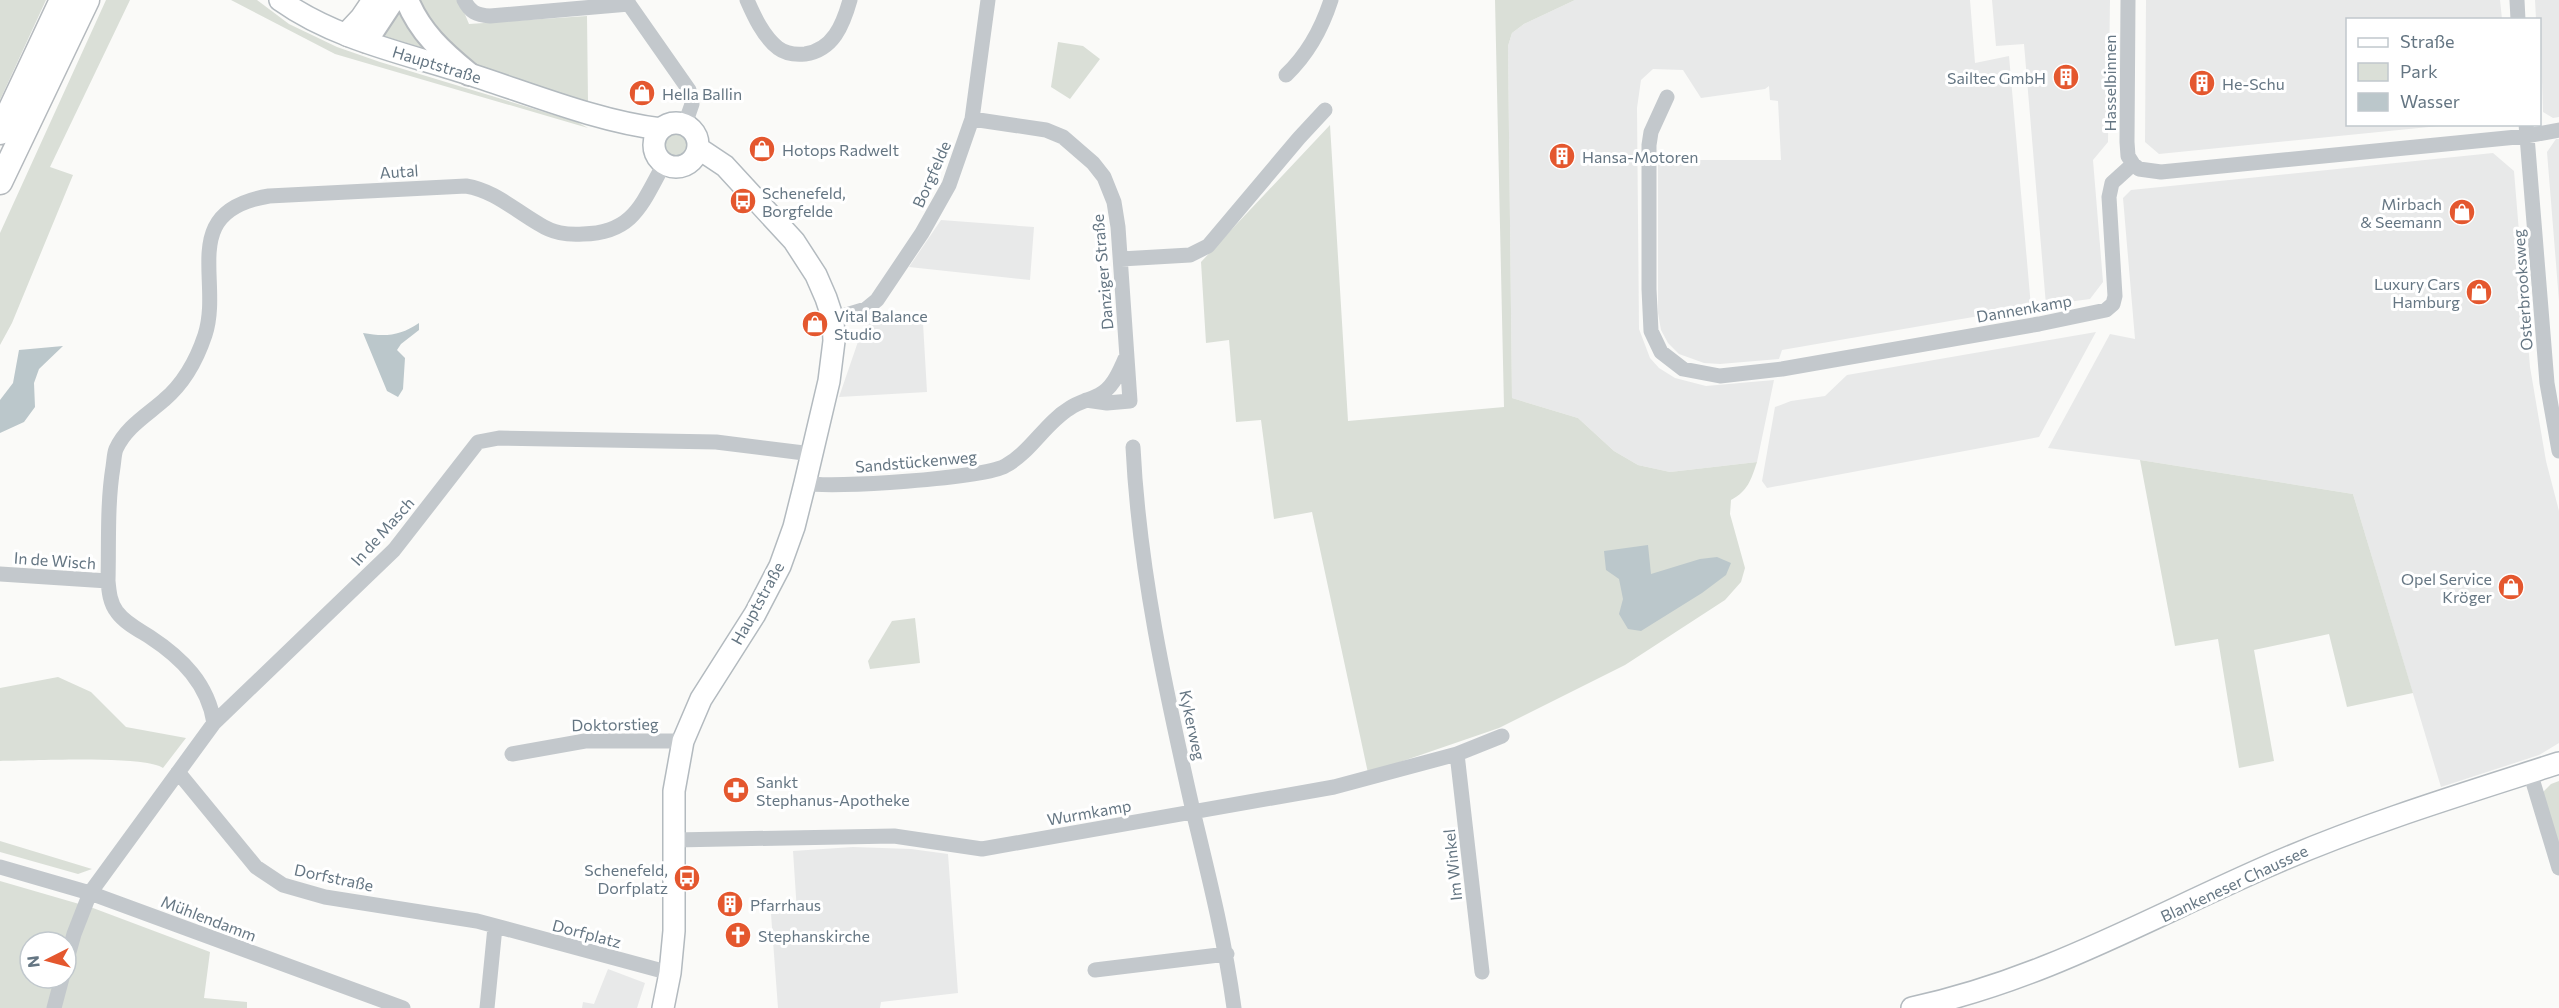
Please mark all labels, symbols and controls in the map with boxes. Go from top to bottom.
legend [2346,18,2541,126]
text: Straße [2400,30,2455,52]
street label: Hasselbinnen [2100,35,2119,131]
street label: Hauptstraße [390,42,484,86]
text: Park [2400,60,2438,82]
building icon: Sailtec GmbH [2051,62,2081,92]
place label: Sailtec GmbH [1947,68,2046,87]
building icon: He-Schu [2187,68,2217,98]
place label: He-Schu [2222,74,2285,93]
shop icon: Hella Ballin [627,78,657,108]
place label: Hella Ballin [662,84,742,103]
text: Wasser [2400,90,2460,112]
shop icon: Hotops Radwelt [747,134,777,164]
street label: Borgfelde [908,138,954,210]
place label: Hotops Radwelt [782,140,899,159]
building icon: Hansa-Motoren [1547,141,1577,171]
place label: Hansa-Motoren [1582,147,1698,166]
street label: Autal [379,160,419,182]
place label: Schenefeld, Borgfelde [762,183,846,220]
bus stop icon: Schenefeld, Borgfelde [728,186,758,216]
place label: Mirbach & Seemann [2360,194,2442,231]
shop icon: Mirbach & Seemann [2447,197,2477,227]
street label: Danziger Straße [1087,213,1117,331]
street label: Osterbrooksweg [2508,228,2536,351]
place label: Luxury Cars Hamburg [2374,274,2460,311]
shop icon: Luxury Cars Hamburg [2464,277,2494,307]
street label: Dannenkamp [1975,290,2073,326]
place label: Vital Balance Studio [834,306,928,343]
shop icon: Vital Balance Studio [800,309,830,339]
street label: Sandstückenweg [854,446,978,476]
street label: In de Masch [346,493,418,569]
street label: In de Wisch [13,548,97,572]
street label: Hauptstraße [726,558,788,648]
place label: Opel Service Kröger [2401,569,2493,606]
shop icon: Opel Service Kröger [2496,572,2526,602]
street label: Kykerweg [1176,688,1210,762]
street label: Doktorstieg [571,714,659,734]
place label: Sankt Stephanus-Apotheke [756,772,910,809]
pharmacy icon: Sankt Stephanus-Apotheke [721,775,751,805]
street label: Wurmkamp [1045,795,1133,829]
street label: Im Winkel [1439,828,1465,902]
street label: Blankeneser Chaussee [2157,841,2311,925]
street label: Dorfstraße [293,859,375,895]
place label: Schenefeld, Dorfplatz [584,860,668,897]
bus stop icon: Schenefeld, Dorfplatz [672,863,702,893]
building icon: Pfarrhaus [715,889,745,919]
street label: Mühlendamm [159,891,259,945]
place label: Pfarrhaus [750,895,821,914]
street label: Dorfplatz [551,915,624,951]
church icon: Stephanskirche [723,920,753,950]
place label: Stephanskirche [758,926,870,945]
north arrow [18,930,78,990]
text: N [23,955,43,969]

